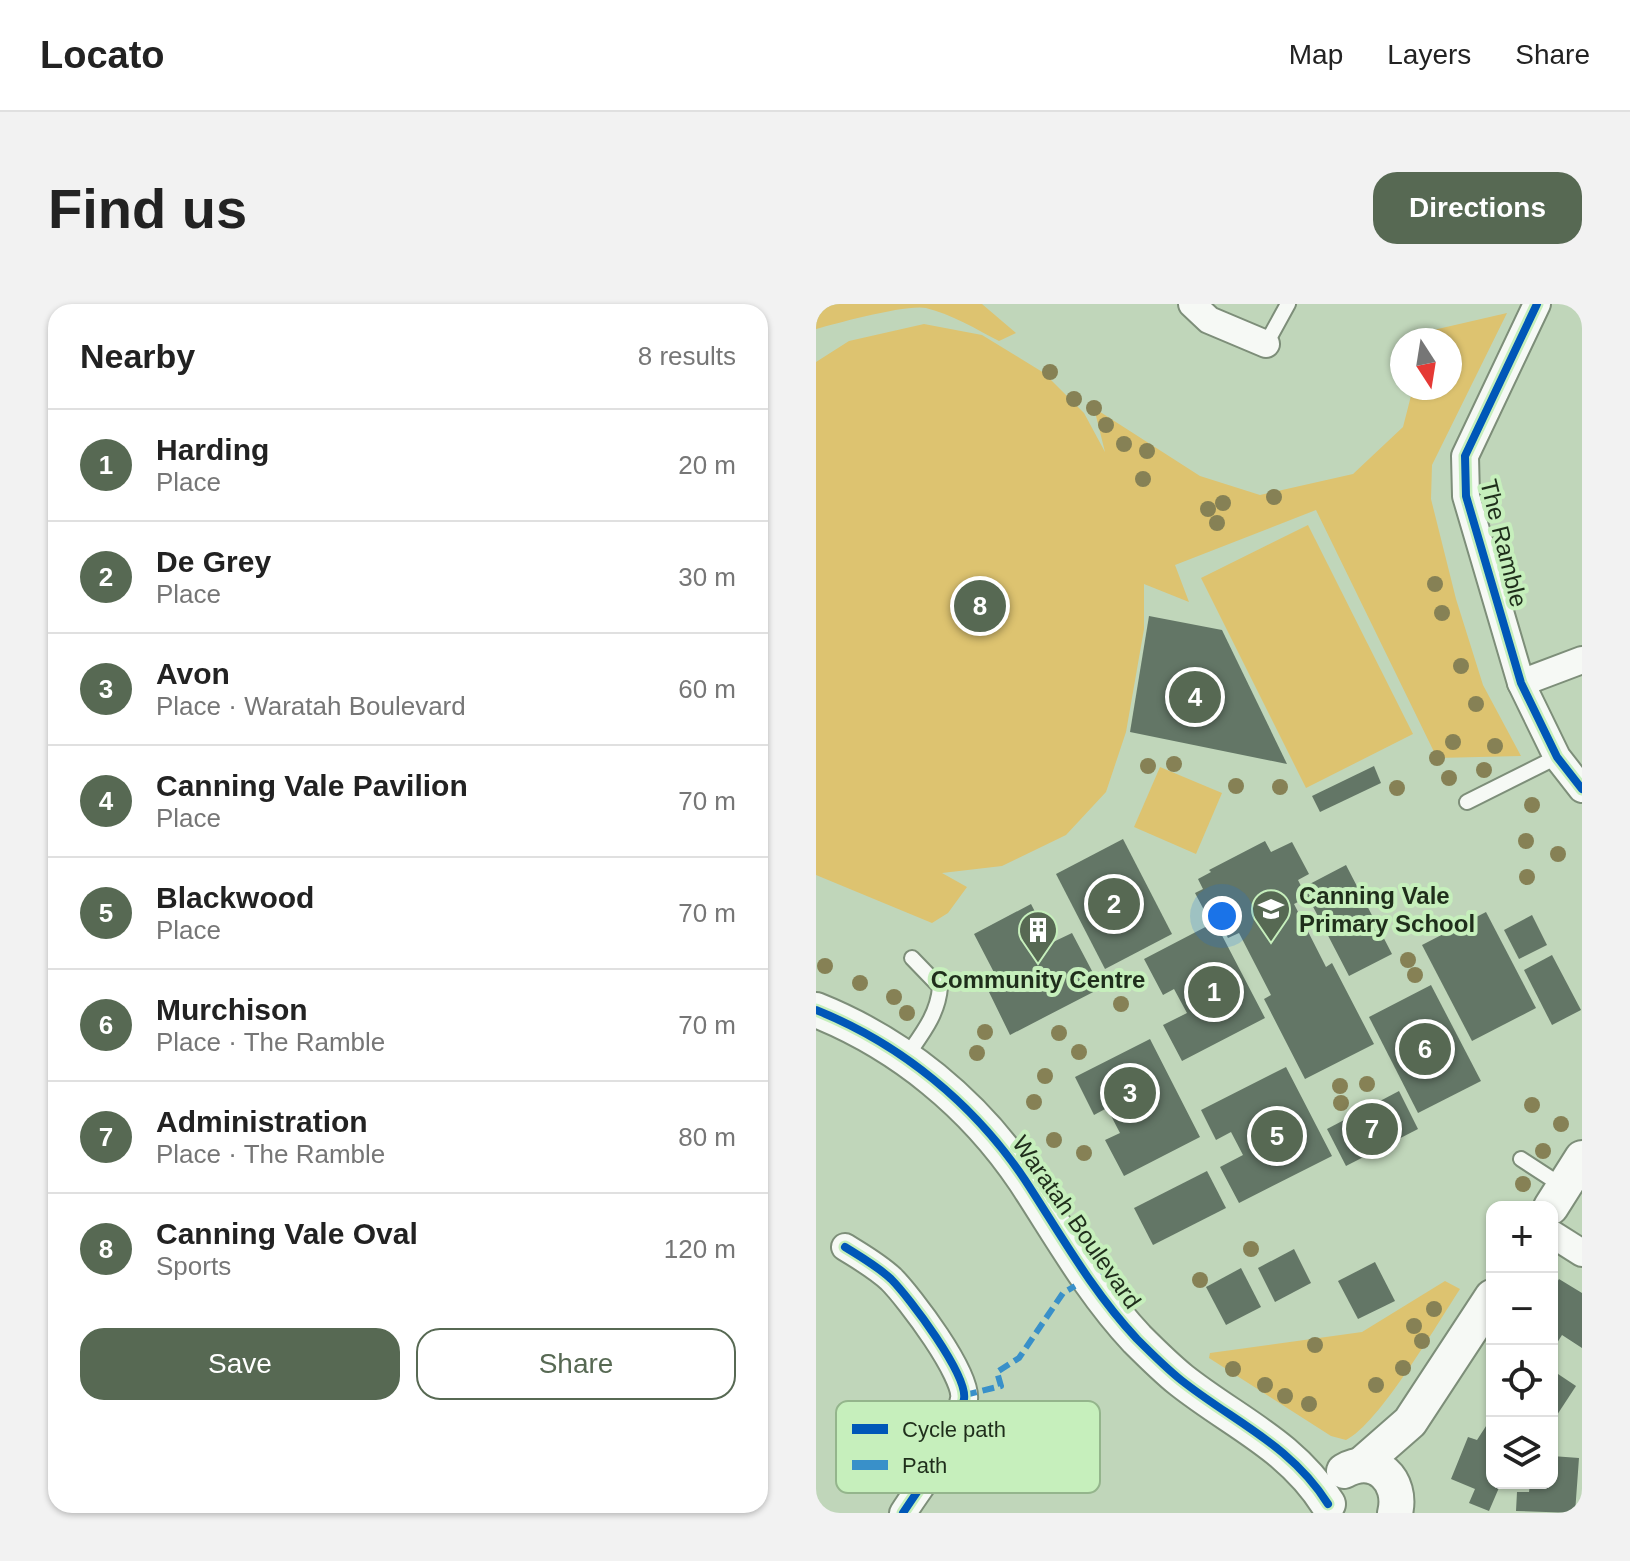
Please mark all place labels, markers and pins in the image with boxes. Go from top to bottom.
pin: 8 [954,576,1006,636]
pin: 4 [1169,667,1221,727]
pin: 2 [1088,874,1140,934]
place label: Canning Vale Primary School [1299,882,1475,937]
school or university icon: Canning Vale Primary School [1250,888,1292,943]
building icon: Community Centre [1017,909,1059,964]
pin: 1 [1188,962,1240,1022]
place label: Community Centre [931,966,1145,993]
pin: 6 [1399,1019,1451,1079]
pin: 3 [1104,1063,1156,1123]
pin: 7 [1346,1099,1398,1159]
pin: 5 [1251,1106,1303,1166]

